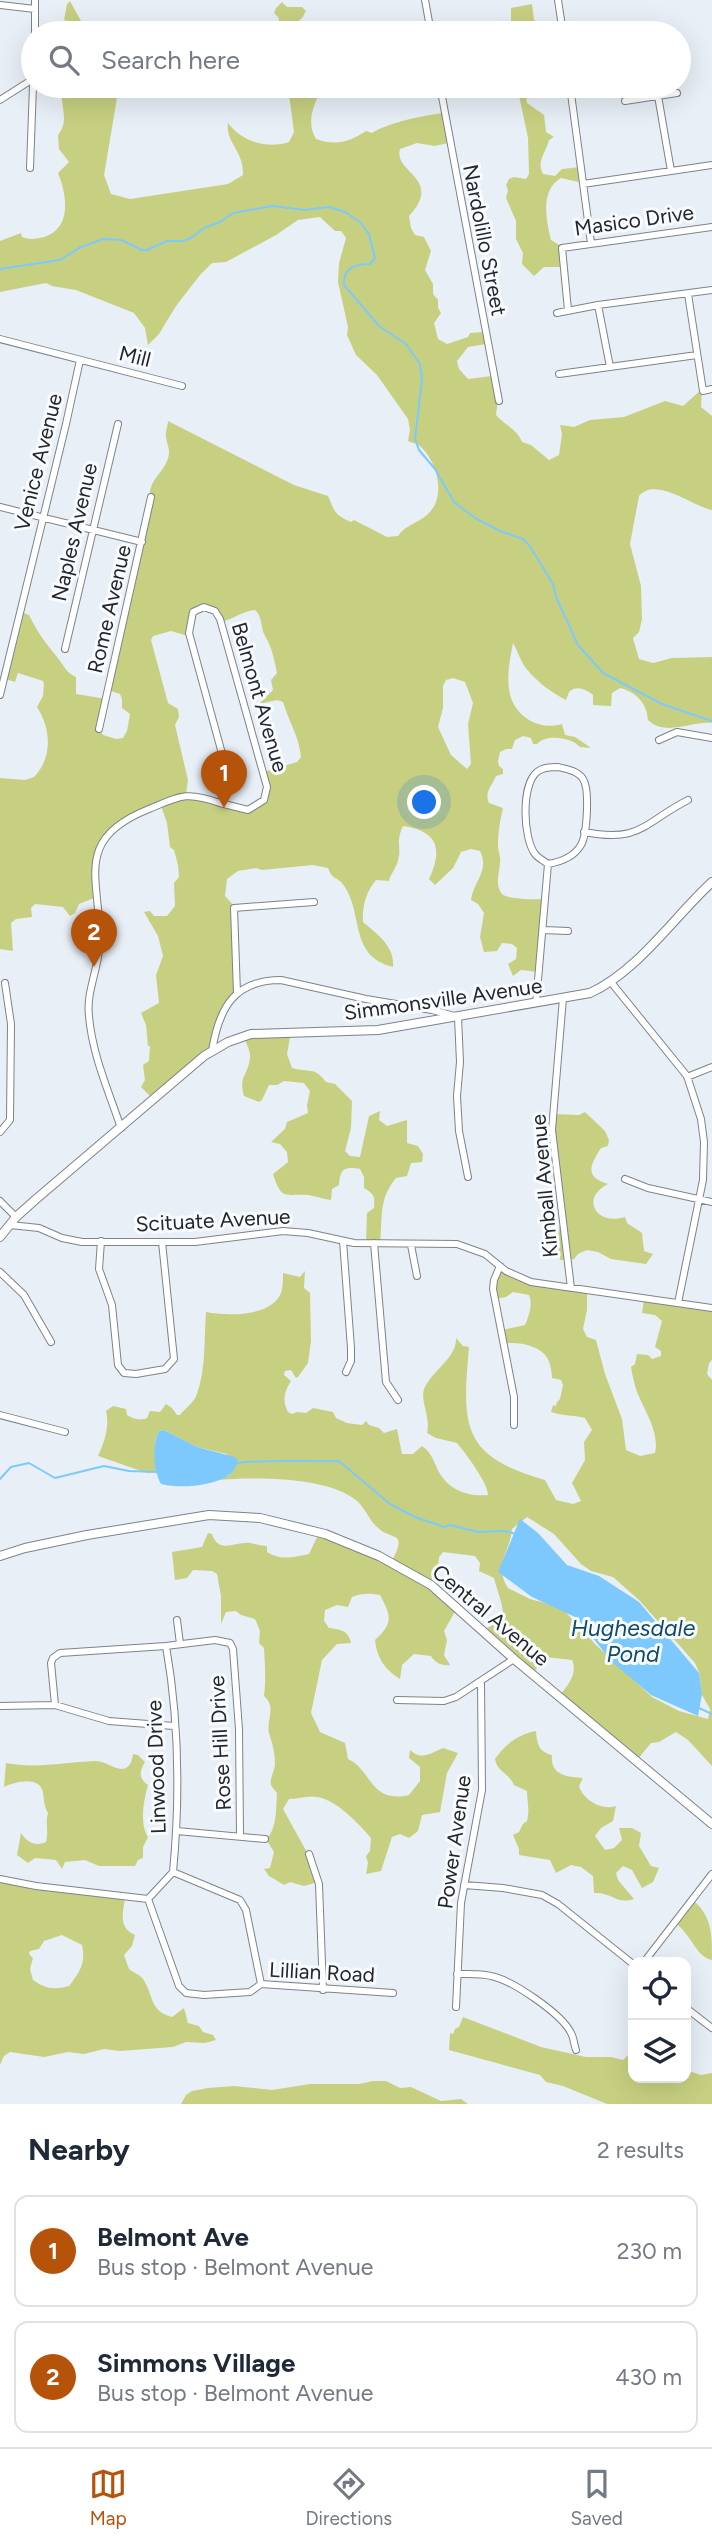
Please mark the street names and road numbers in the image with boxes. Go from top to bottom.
street label: Nardolillo Street [458,162,512,318]
street label: Masico Drive [573,199,695,241]
street label: Mill [117,340,153,372]
street label: Venice Avenue [9,391,67,533]
street label: Naples Avenue [46,460,102,604]
street label: Rome Avenue [82,542,136,676]
street label: Belmont Avenue [227,619,293,775]
street label: Simmonsville Avenue [342,973,544,1025]
street label: Kimball Avenue [525,1113,563,1259]
street label: Scituate Avenue [135,1203,291,1237]
street label: Central Avenue [427,1559,555,1671]
street label: Rose Hill Drive [204,1675,236,1811]
street label: Linwood Drive [141,1700,171,1834]
street label: Power Avenue [432,1773,476,1911]
street label: Lillian Road [268,1957,376,1987]

